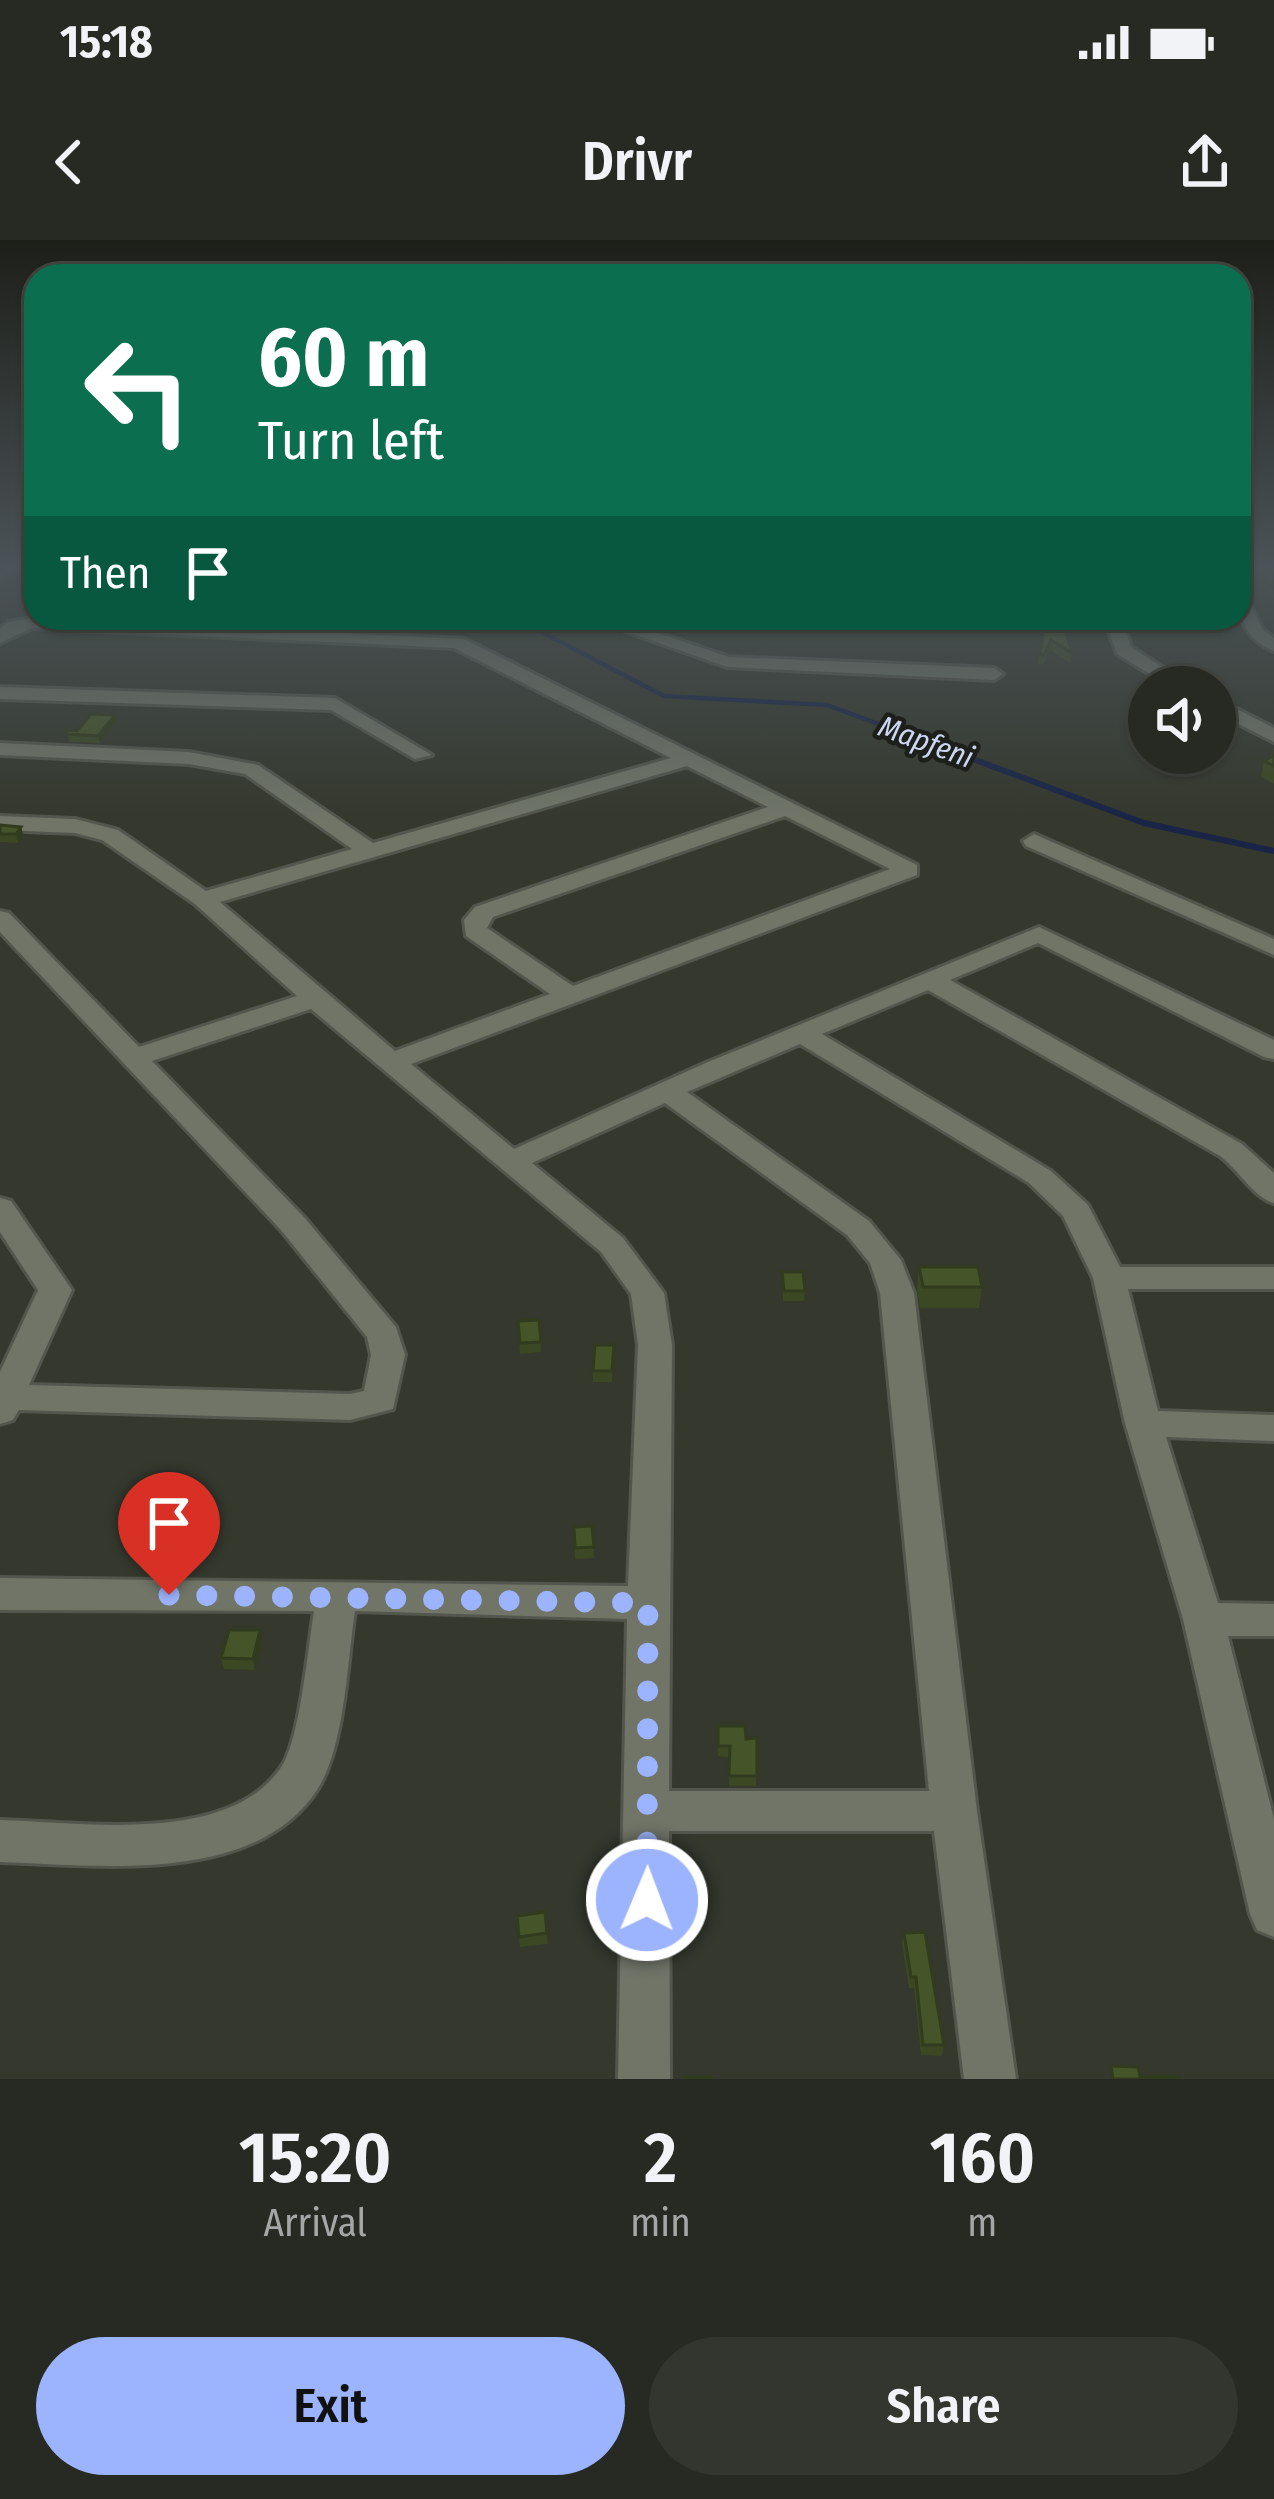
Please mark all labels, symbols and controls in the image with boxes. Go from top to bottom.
text: 15:18 [60,15,153,69]
icon: back [36,129,102,195]
icon: share [1172,129,1238,195]
text: Drivr [582,130,692,194]
text: 60 m [258,307,429,408]
icon: left [60,312,216,468]
text: Turn left [258,409,444,473]
icon: arrive [175,540,241,606]
text: Then [60,546,151,600]
map controls [1128,666,1236,774]
button: sound [1128,666,1236,774]
water label: Mapfeni [874,708,979,776]
pin [118,1472,220,1595]
icon: arrive [136,1490,202,1556]
position arrow [584,1837,710,1963]
text: 15:20 [239,2115,392,2201]
text: 2 [644,2115,677,2201]
text: 160 [929,2115,1035,2201]
text: Arrival [263,2200,367,2246]
text: min [630,2200,691,2246]
text: m [967,2200,997,2246]
button: Exit [36,2337,625,2475]
button: Share [649,2337,1238,2475]

